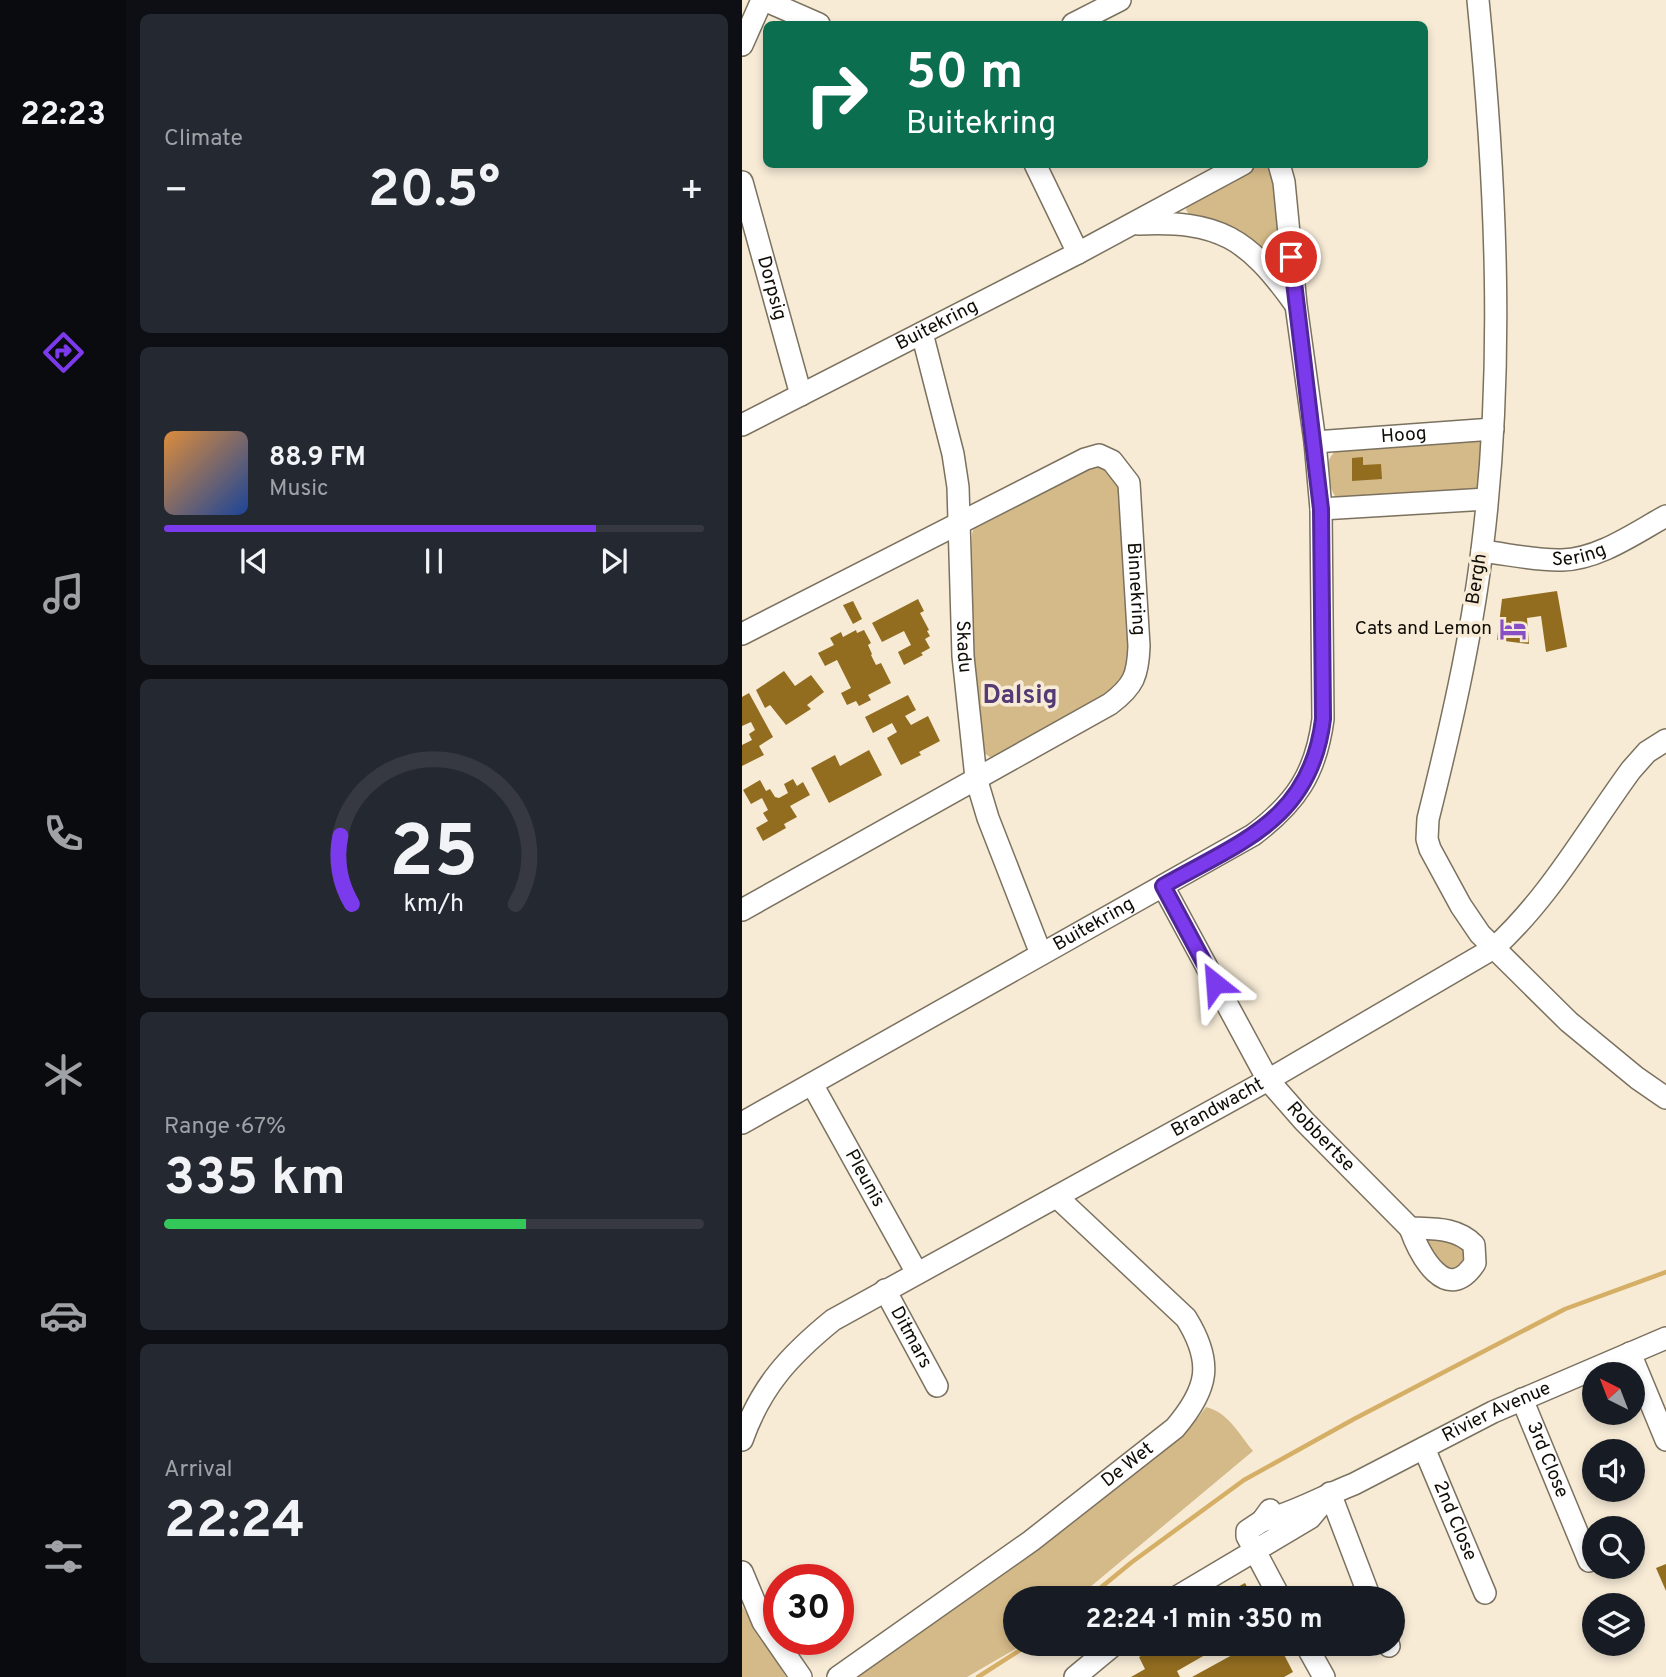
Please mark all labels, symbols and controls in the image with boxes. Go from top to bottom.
text: 50 m [906,44,1023,106]
icon: right [791,49,882,140]
text: 22:23 [20,96,106,136]
text: Buitekring [906,105,1056,145]
text: Climate [164,125,243,154]
text: 20.5° [368,159,500,225]
text: − [164,168,189,217]
text: + [679,168,704,217]
pin [1261,227,1321,287]
icon: arrive [1272,238,1310,276]
street label: Dorpsig [751,253,792,323]
street label: Buitekring [892,294,982,356]
icon: directions [39,328,88,377]
street label: Hoog [1380,422,1428,449]
text: 88.9 FM [269,442,366,475]
text: Music [269,475,329,504]
street label: Sering [1552,538,1610,572]
icon: previous [235,542,273,580]
icon: pause [415,542,453,580]
icon: next [595,542,633,580]
street label: Binnekring [1121,542,1150,636]
street label: Bergh [1461,552,1493,606]
icon: music [39,569,88,618]
hotel icon: Cats and Lemon [1498,614,1528,644]
place label: Cats and Lemon [1355,617,1492,641]
street label: Skadu [950,620,977,674]
district label: Dalsig [982,680,1058,713]
icon: phone [39,809,88,858]
text: 25 [390,811,479,903]
text: km/h [404,889,464,921]
street label: Buitekring [1049,892,1139,957]
position arrow [1178,946,1252,1020]
icon: climate [39,1050,88,1099]
street label: Brandwacht [1167,1073,1268,1143]
street label: Robbertse [1281,1097,1360,1177]
text: Range · 67% [164,1113,286,1142]
street label: Pleunis [839,1145,890,1212]
text: 335 km [164,1147,346,1213]
icon: car [39,1291,88,1340]
street label: Ditmars [884,1302,937,1373]
north arrow [1582,1362,1645,1424]
map controls [1582,1362,1645,1656]
street label: Rivier Avenue [1438,1377,1554,1448]
street label: 3rd Close [1521,1418,1574,1502]
street label: De Wet [1097,1437,1159,1493]
button: sound [1582,1439,1645,1502]
text: Arrival [164,1456,233,1485]
street label: 2nd Close [1427,1477,1482,1564]
text: 22:24 [164,1490,305,1556]
button: search [1582,1516,1645,1579]
icon: filters [39,1532,88,1581]
speed limit sign: 30 [763,1564,854,1655]
button: layers [1582,1593,1645,1656]
text: 22:24 · 1 min · 350 m [1086,1604,1322,1637]

